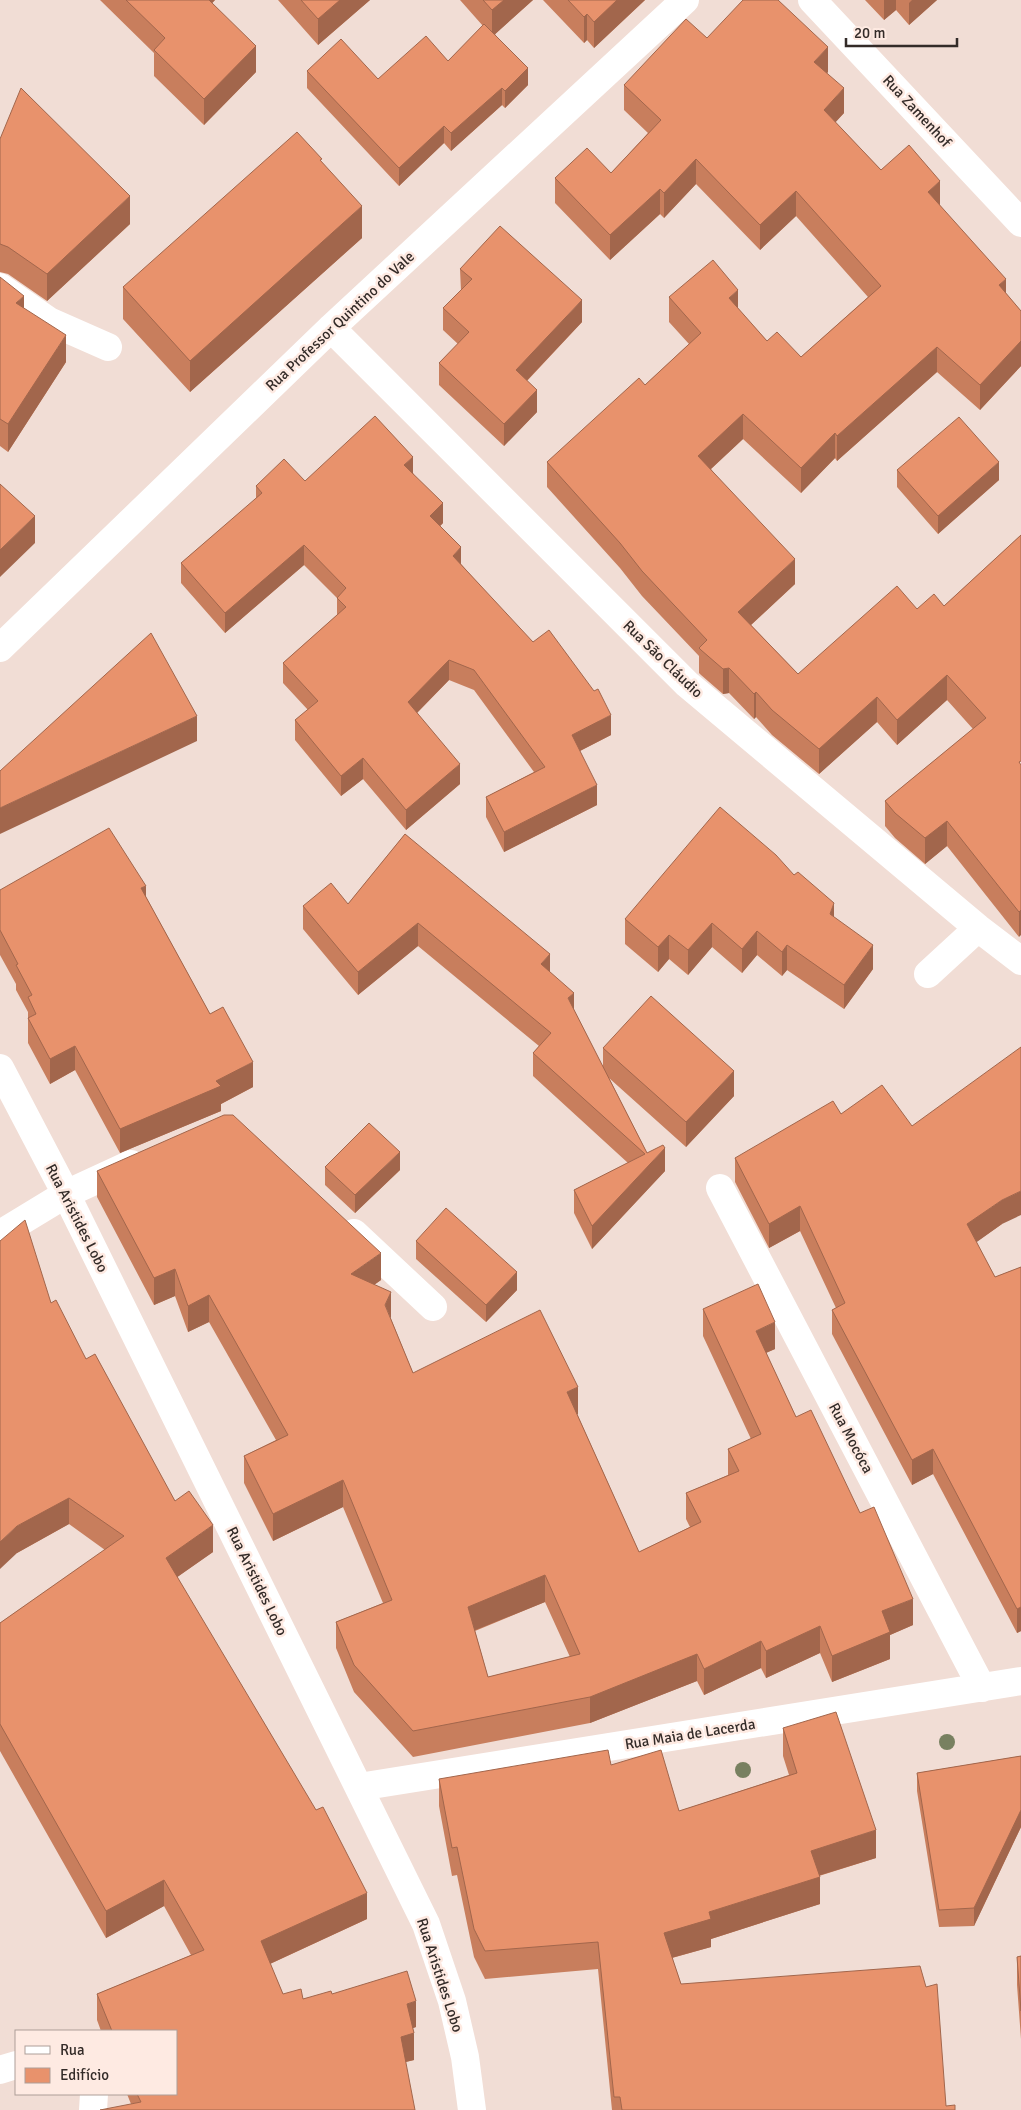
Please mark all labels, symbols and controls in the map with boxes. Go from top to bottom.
scale bar [846,15,957,47]
text: 20 m [854,24,885,42]
street label: Rua Zamenhof [879,71,956,152]
street label: Rua Professor Quintino do Vale [262,247,418,395]
street label: Rua São Cláudio [619,616,707,702]
street label: Rua Aristides Lobo [42,1161,112,1275]
street label: Rua Mocóca [825,1400,877,1476]
street label: Rua Aristides Lobo [223,1524,291,1639]
street label: Rua Maia de Lacerda [623,1715,757,1753]
street label: Rua Aristides Lobo [413,1916,467,2035]
legend [15,2030,178,2095]
text: Rua [60,2041,85,2059]
text: Edifício [60,2066,109,2084]

